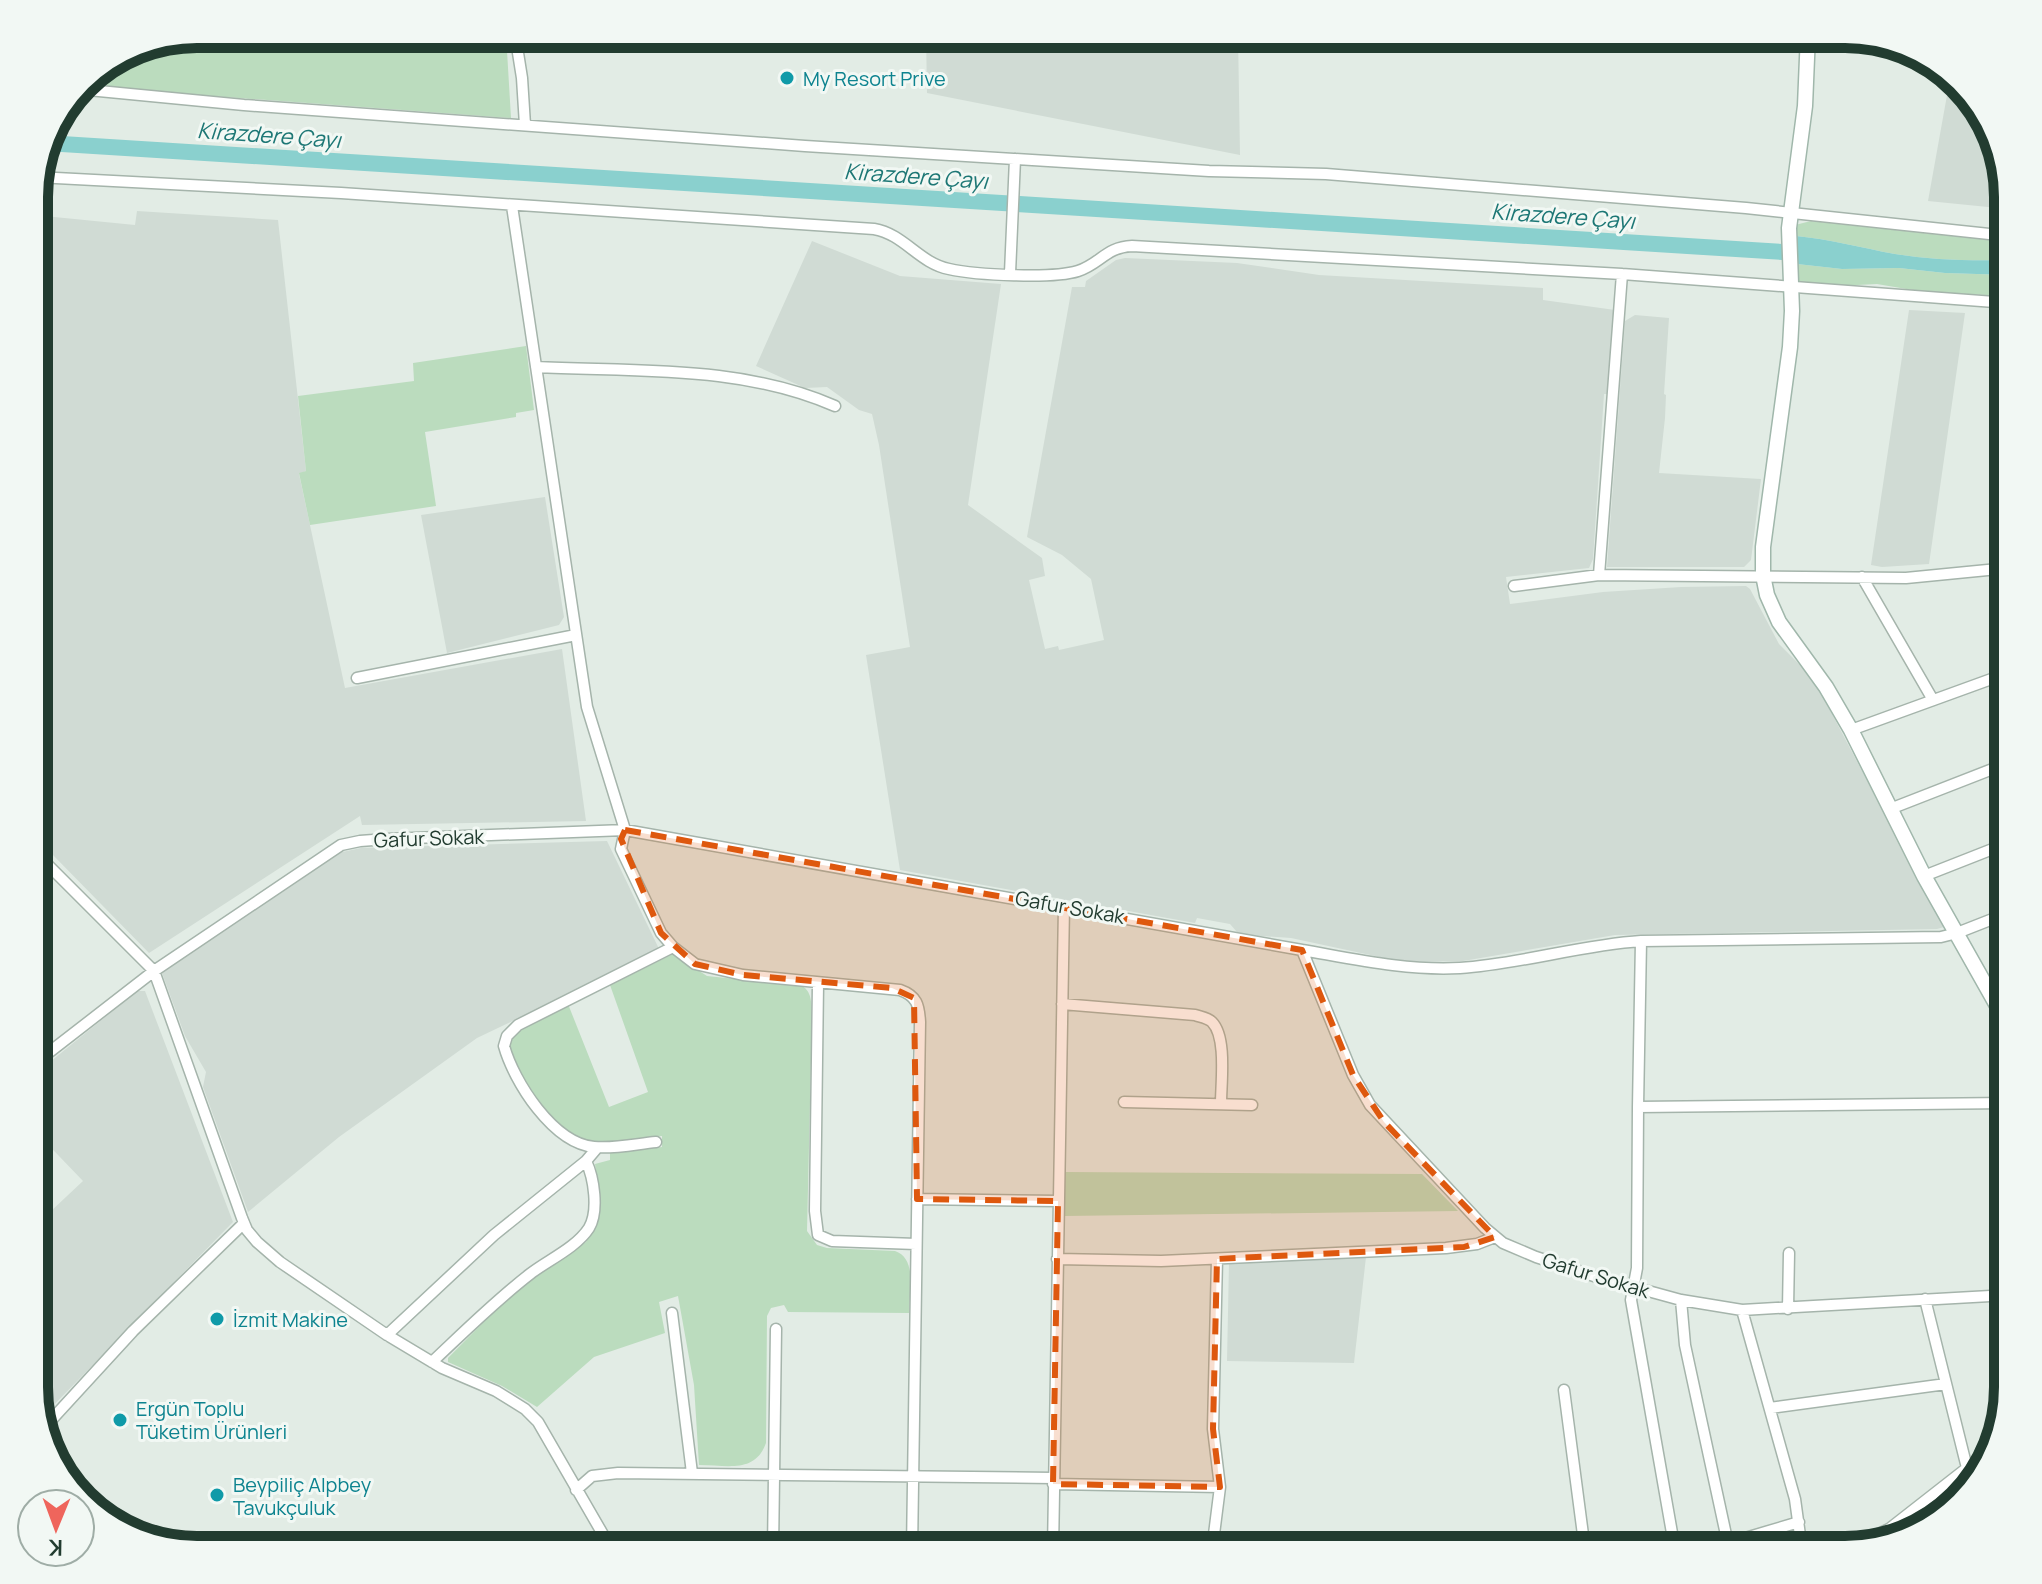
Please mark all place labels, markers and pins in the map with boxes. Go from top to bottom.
place label: My Resort Prive [803,65,946,92]
marker: My Resort Prive [778,69,796,87]
place label: İzmit Makine [233,1306,348,1333]
marker: İzmit Makine [208,1310,226,1328]
place label: Ergün Toplu Tüketim Ürünleri [136,1395,287,1445]
marker: Ergün Toplu Tüketim Ürünleri [111,1411,129,1429]
place label: Beypiliç Alpbey Tavukçuluk [233,1471,372,1521]
marker: Beypiliç Alpbey Tavukçuluk [208,1486,226,1504]

